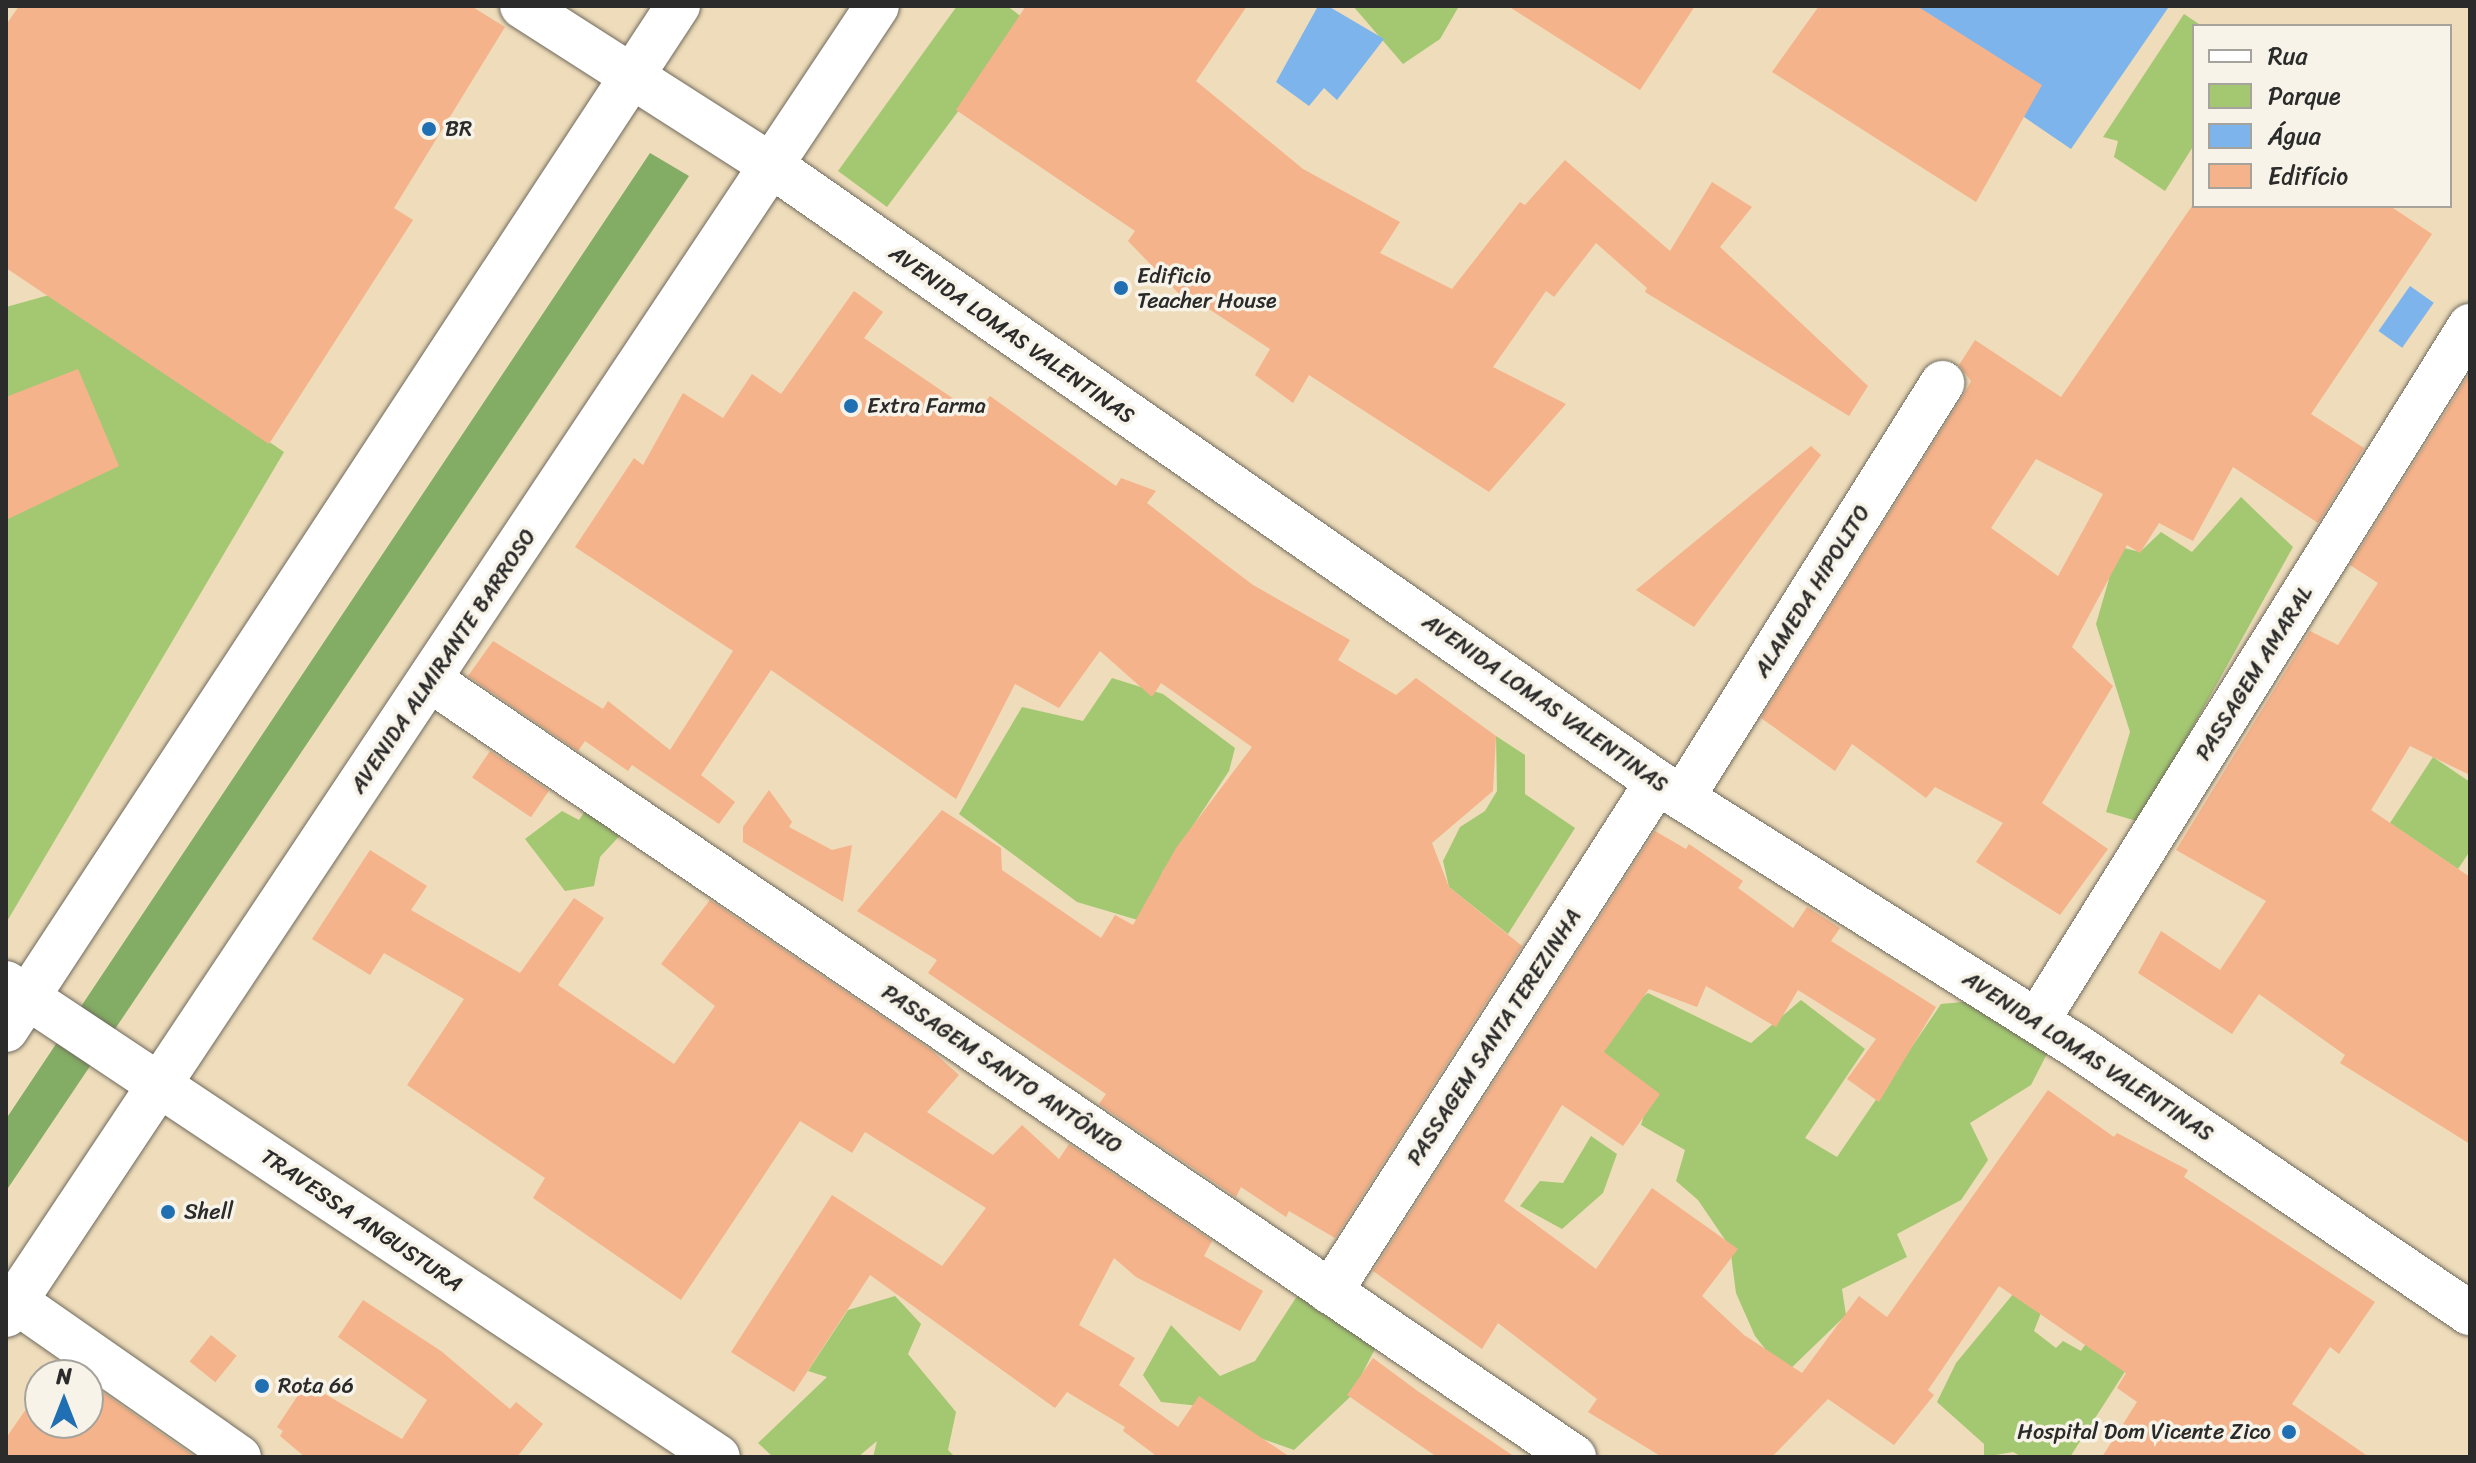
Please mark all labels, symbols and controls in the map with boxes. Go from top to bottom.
legend [2192,24,2452,208]
text: Rua [2268,35,2307,77]
text: Parque [2268,75,2341,117]
text: Água [2268,115,2321,157]
place label: BR [445,116,472,142]
marker: BR [420,120,438,138]
text: Edifício [2268,155,2348,197]
street label: AVENIDA LOMAS VALENTINAS [884,239,1140,429]
place label: Edificio Teacher House [1137,262,1277,314]
marker: Edificio Teacher House [1112,279,1130,297]
place label: Extra Farma [867,393,986,419]
marker: Extra Farma [842,397,860,415]
street label: ALAMEDA HIPOLITO [1748,500,1876,682]
street label: AVENIDA ALMIRANTE BARROSO [344,523,542,799]
street label: PASSAGEM AMARAL [2190,581,2318,765]
street label: AVENIDA LOMAS VALENTINAS [1417,608,1673,798]
street label: PASSAGEM SANTA TEREZINHA [1400,903,1588,1171]
street label: AVENIDA LOMAS VALENTINAS [1958,965,2218,1147]
street label: PASSAGEM SANTO ANTÔNIO [877,979,1127,1159]
street label: TRAVESSA ANGUSTURA [257,1143,467,1297]
place label: Shell [184,1199,233,1225]
marker: Shell [159,1203,177,1221]
text: N [56,1357,72,1396]
north arrow [24,1359,104,1439]
place label: Rota 66 [278,1373,354,1399]
marker: Rota 66 [253,1377,271,1395]
place label: Hospital Dom Vicente Zico [2019,1419,2271,1445]
marker: Hospital Dom Vicente Zico [2278,1421,2300,1443]

